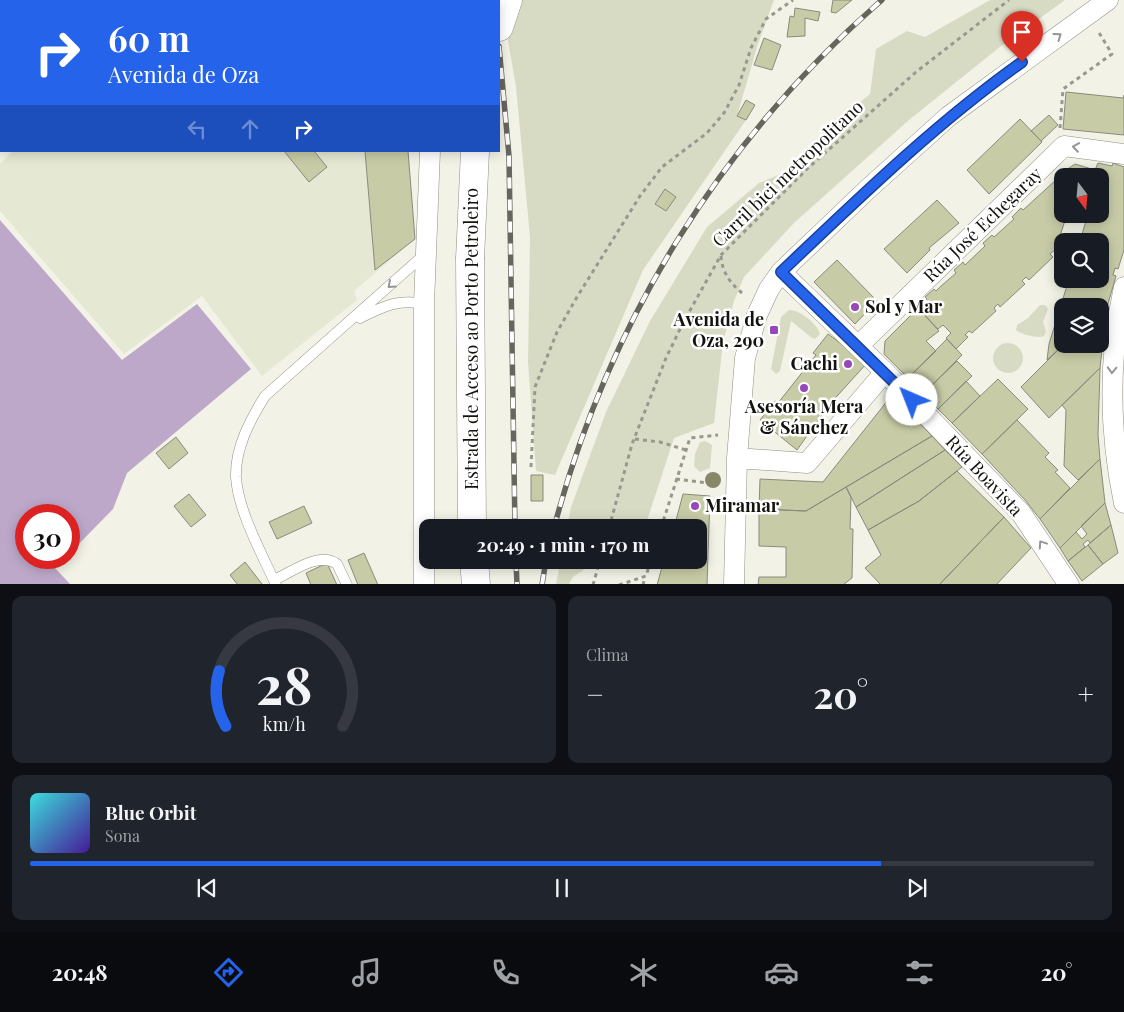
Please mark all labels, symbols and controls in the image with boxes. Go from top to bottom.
pin [1001,11,1043,62]
text: 60 m [108,14,190,61]
icon: arrive [1008,18,1036,46]
icon: right [25,20,90,85]
one-way arrow [1052,33,1061,43]
text: Avenida de Oza [108,59,259,89]
street label: Carril bici metropolitano [706,95,868,252]
icon: left [183,115,211,143]
icon: ahead [236,115,264,143]
icon: right [289,115,317,143]
one-way arrow [1071,142,1079,153]
street label: Rúa José Echegaray [918,161,1047,287]
north arrow [1054,168,1109,222]
map controls [1054,168,1109,353]
street label: Estrada de Acceso ao Porto Petroleiro [459,188,483,490]
button: search [1054,233,1109,288]
one-way arrow [388,279,397,288]
place label: Sol y Mar [865,294,943,318]
button: layers [1054,298,1109,353]
marker: Sol y Mar [849,301,861,313]
place label: Avenida de Oza, 290 [672,307,764,352]
marker: Avenida de Oza, 290 [768,324,780,336]
place label: Cachi [790,351,838,375]
marker: Cachi [842,358,854,370]
one-way arrow [1107,366,1117,374]
position arrow [885,373,937,425]
marker: Asesoría Mera & Sánchez [798,382,810,394]
place label: Asesoría Mera & Sánchez [744,394,864,439]
street label: Rúa Boavista [941,430,1029,521]
place label: Miramar [705,493,780,517]
marker: Miramar [689,500,701,512]
speed limit sign: 30 [15,504,80,569]
text: 20:49 · 1 min · 170 m [477,531,649,557]
one-way arrow [1039,540,1048,550]
text: Clima [586,644,628,665]
text: 28 [256,649,312,718]
text: 20° [813,668,868,719]
text: − [586,675,604,712]
text: + [1078,675,1094,712]
text: km/h [263,712,306,735]
text: Blue Orbit [105,799,196,825]
text: Sona [105,825,140,846]
icon: previous [193,874,221,902]
icon: pause [548,874,576,902]
icon: next [903,874,931,902]
icon: directions [211,955,246,990]
icon: music [349,955,384,990]
icon: phone [488,955,523,990]
icon: climate [626,955,661,990]
icon: car [764,955,799,990]
icon: filters [902,955,937,990]
text: 20:48 [52,957,108,987]
text: 20° [1041,957,1072,987]

